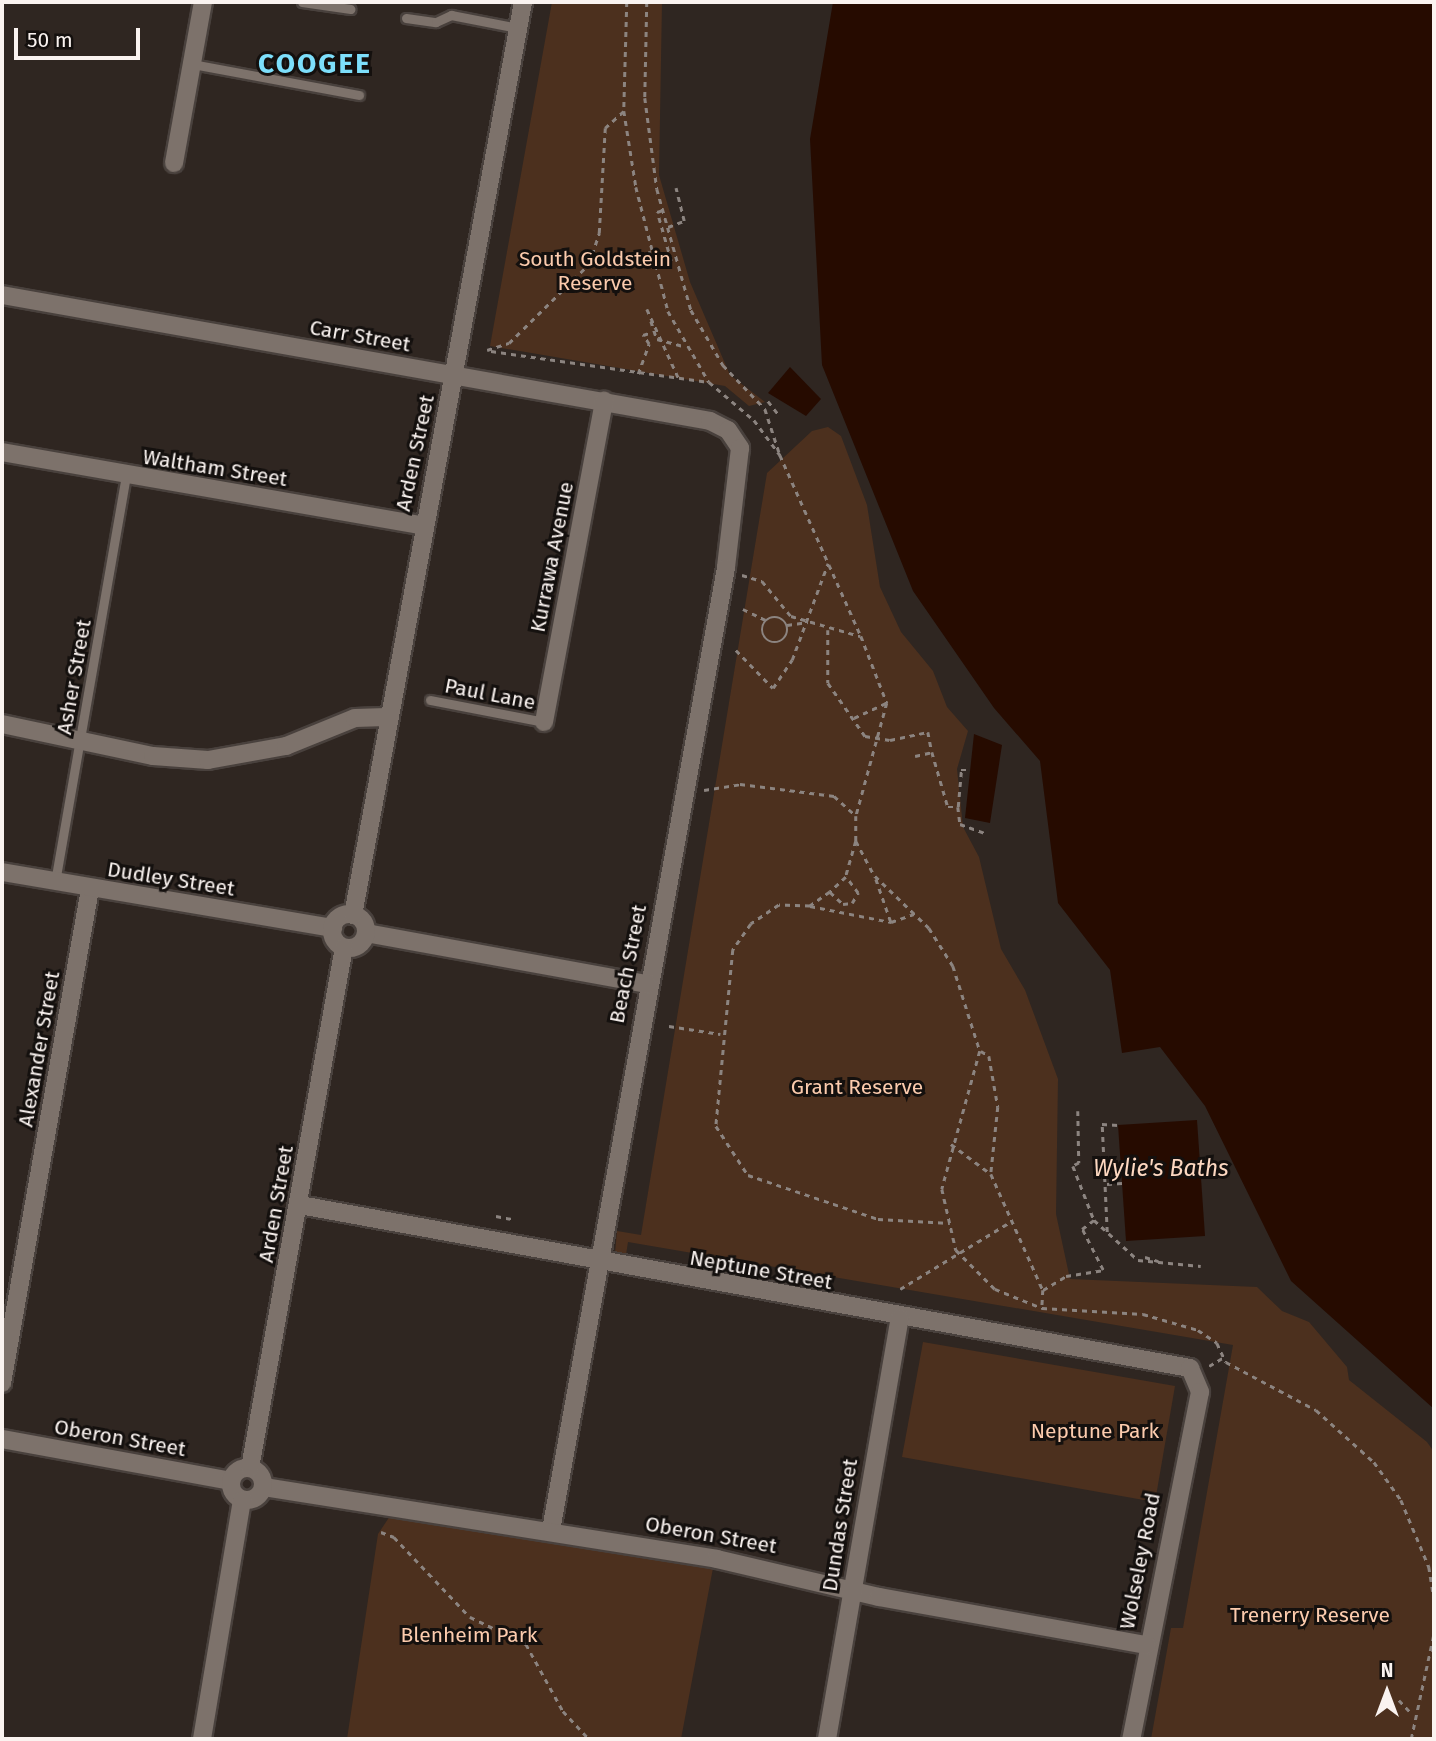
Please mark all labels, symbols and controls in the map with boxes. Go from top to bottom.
scale bar [18,14,144,58]
text: 50 m [27,27,73,53]
district label: COOGEE [259,47,371,81]
park label: South Goldstein Reserve [519,246,671,296]
street label: Carr Street [308,315,412,357]
street label: Arden Street [390,392,440,514]
street label: Waltham Street [141,444,289,492]
street label: Kurrawa Avenue [525,480,579,634]
street label: Asher Street [51,618,97,736]
street label: Paul Lane [443,673,537,715]
street label: Dudley Street [106,856,236,902]
street label: Beach Street [604,903,652,1025]
street label: Alexander Street [13,969,65,1129]
park label: Grant Reserve [791,1074,923,1100]
street label: Arden Street [253,1144,299,1264]
water label: Wylie's Baths [1093,1154,1229,1182]
street label: Neptune Street [688,1245,834,1295]
street label: Oberon Street [52,1414,188,1462]
park label: Neptune Park [1031,1418,1159,1444]
street label: Dundas Street [817,1457,863,1593]
street label: Wolseley Road [1114,1491,1166,1631]
street label: Oberon Street [643,1511,779,1559]
park label: Trenerry Reserve [1230,1602,1390,1628]
park label: Blenheim Park [400,1622,538,1648]
north arrow [1352,1657,1422,1727]
text: N [1381,1659,1393,1682]

